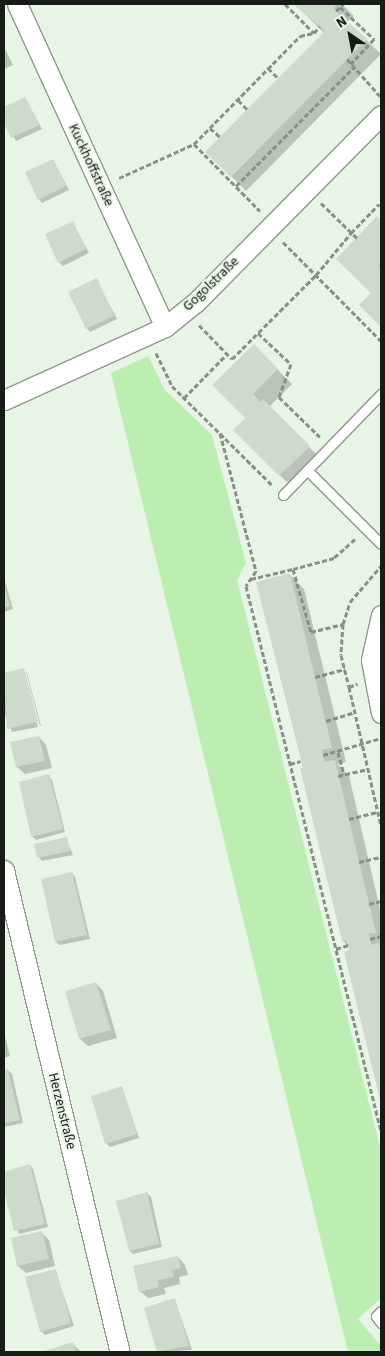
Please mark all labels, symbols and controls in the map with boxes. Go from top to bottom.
north arrow [325,10,375,60]
text: N [332,11,351,33]
street label: Kuckhoffstraße [65,121,117,209]
street label: Gogolstraße [180,253,242,315]
street label: Herzenstraße [44,1071,80,1151]

